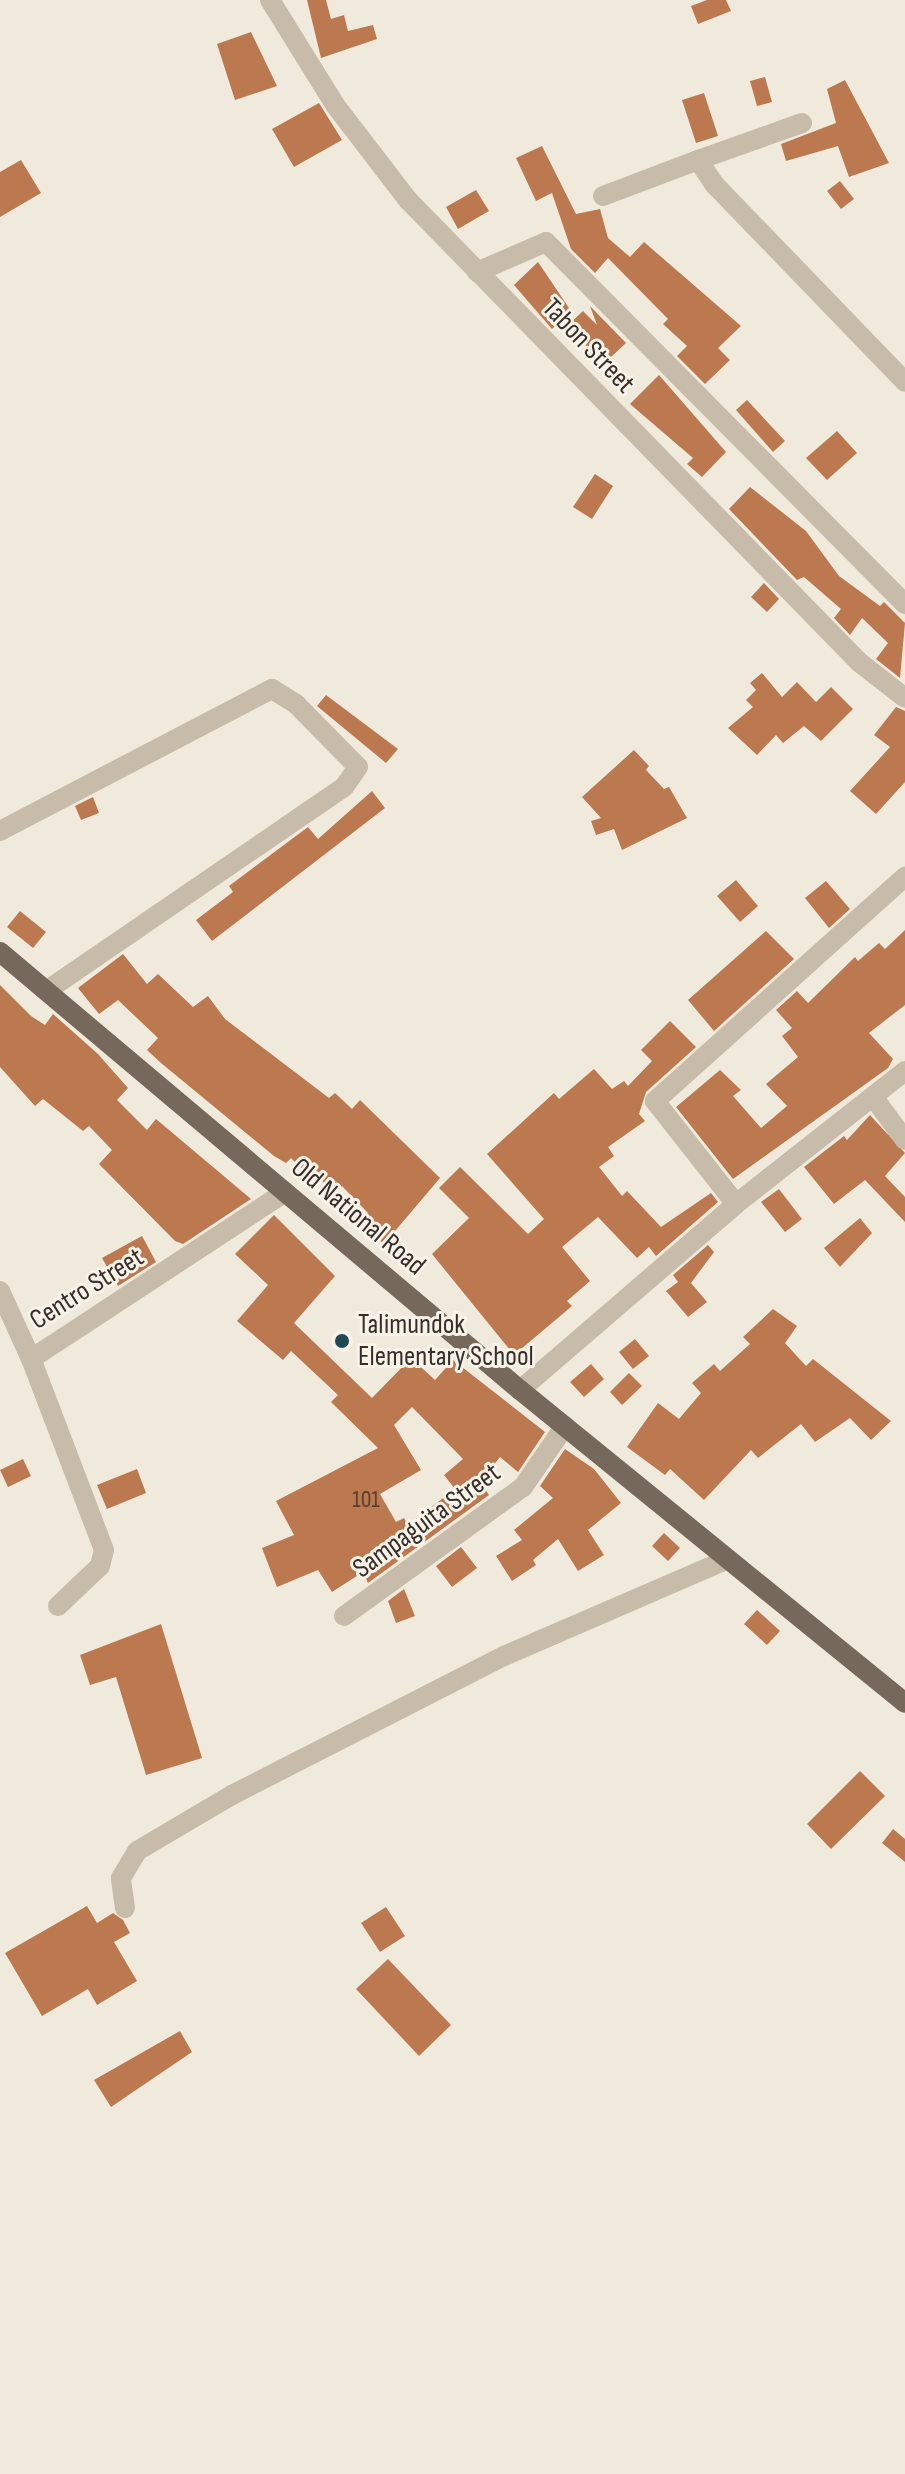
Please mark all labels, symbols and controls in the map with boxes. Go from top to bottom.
street label: Tabon Street [535,292,641,400]
street label: Old National Road [284,1151,432,1283]
street label: Centro Street [24,1241,150,1337]
place label: Talimundok Elementary School [358,1308,534,1374]
marker: Talimundok Elementary School [333,1332,351,1350]
street label: Sampaguita Street [347,1456,507,1586]
house number: 101 [352,1486,380,1514]

